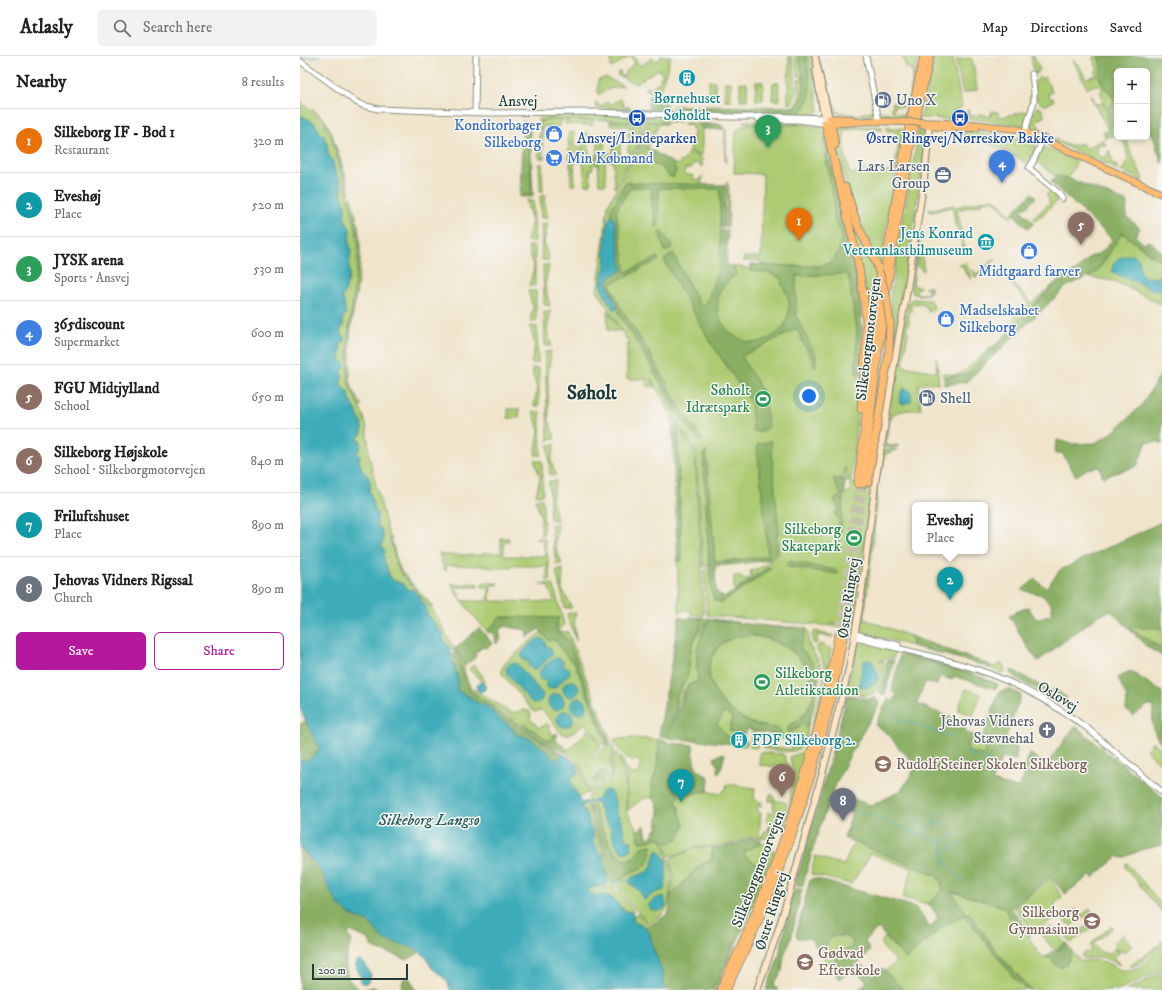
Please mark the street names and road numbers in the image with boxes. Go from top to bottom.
street label: Ansvej [499,92,537,111]
street label: Silkeborgmotorvejen [852,276,885,402]
street label: Østre Ringvej [833,557,864,640]
street label: Oslovej [1034,677,1081,716]
street label: Silkeborgmotorvejen [727,808,790,930]
street label: Østre Ringvej [751,870,792,953]

